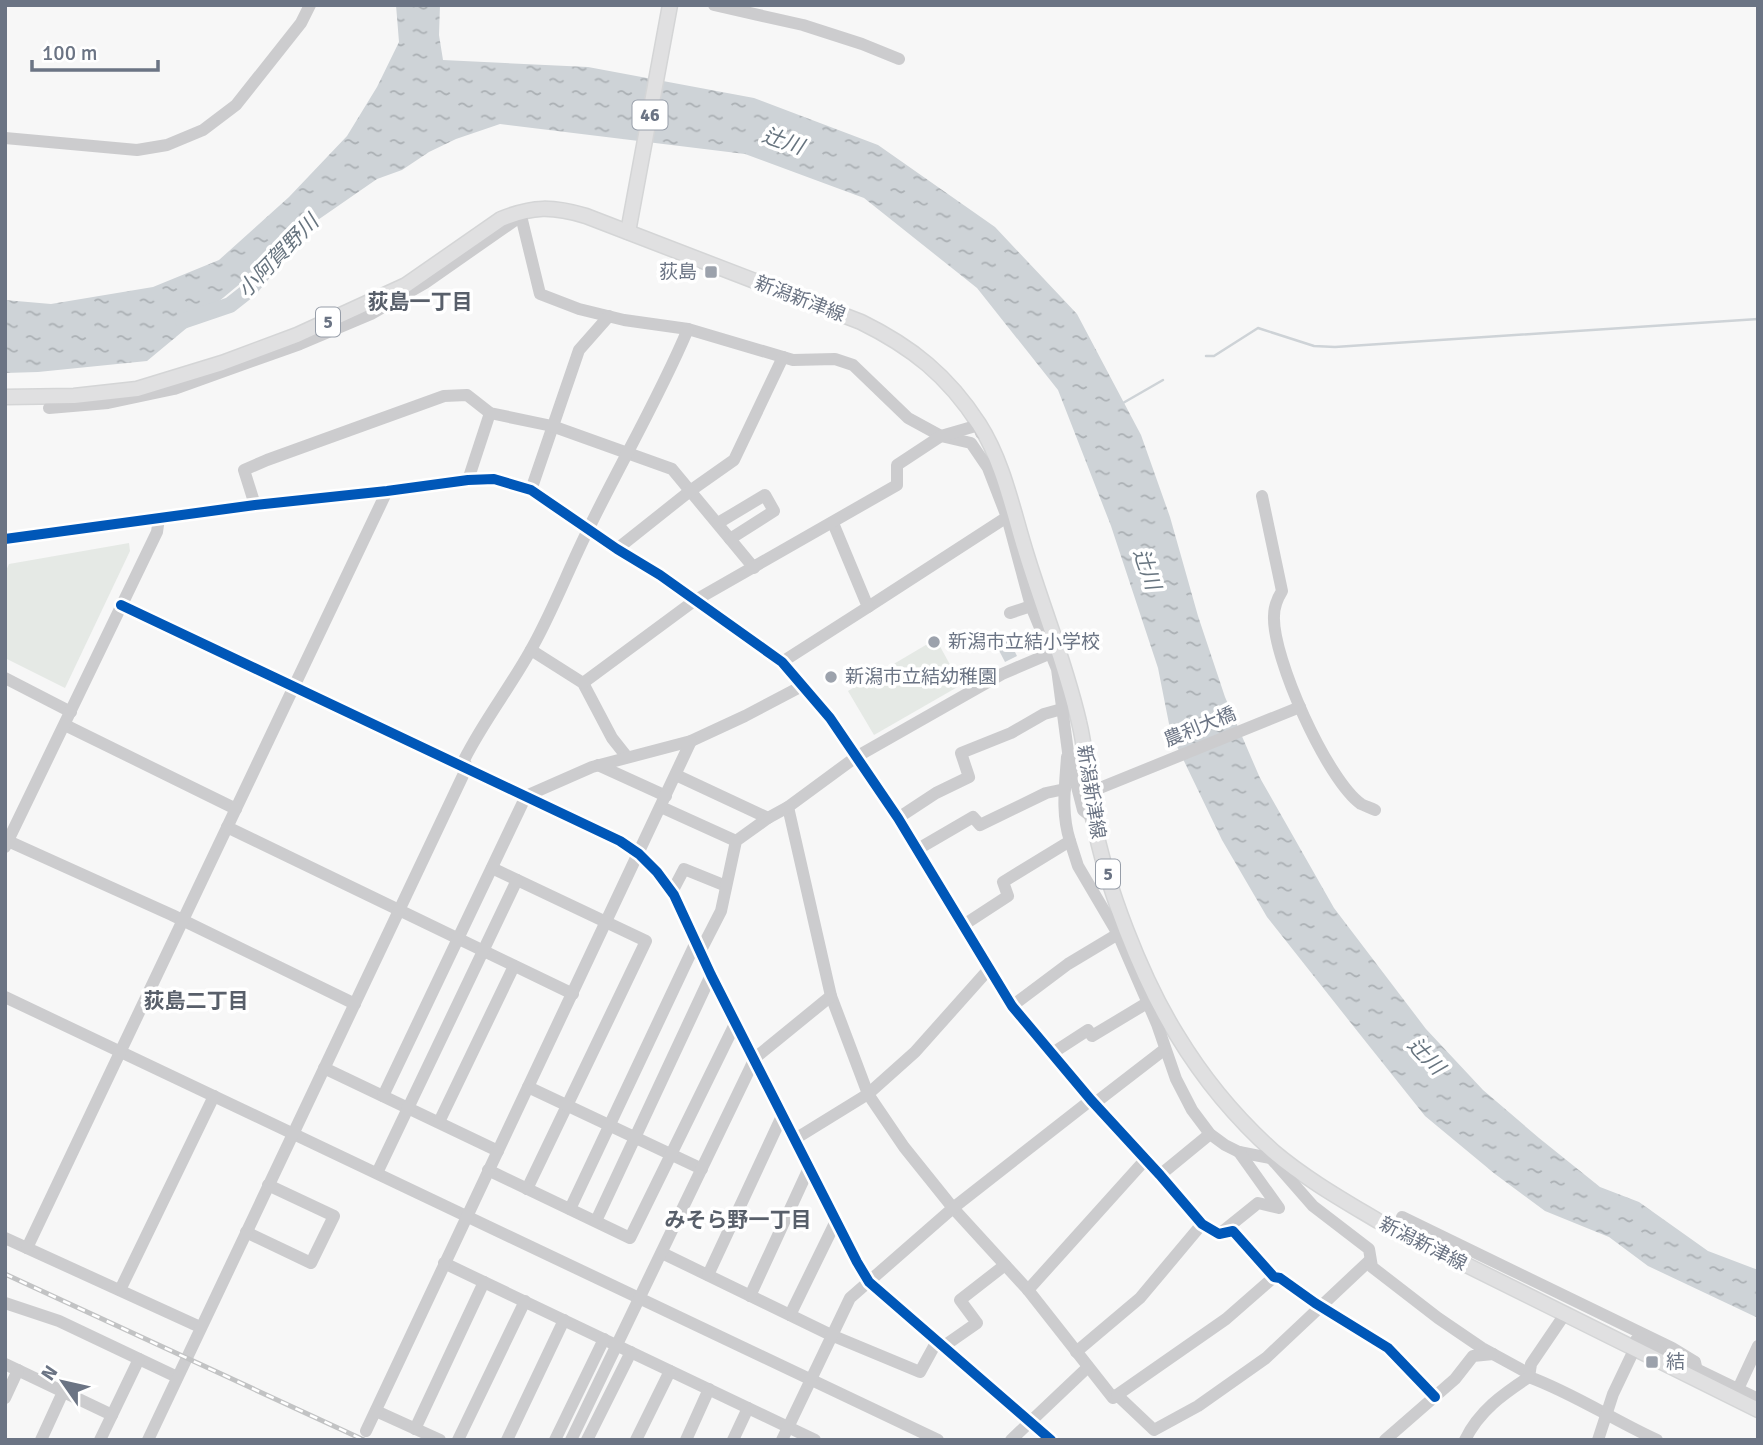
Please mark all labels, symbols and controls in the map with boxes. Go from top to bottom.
scale bar [32,28,158,72]
text: 100 m [42,40,97,66]
road number: 46 [632,100,668,130]
water label: 辻川 [759,122,809,161]
water label: 小阿賀野川 [232,208,325,303]
place label: 荻島 [659,260,697,284]
marker: 荻島 [703,264,719,280]
street label: 新潟新津線 [751,271,849,327]
district label: 荻島一丁目 [368,289,473,315]
road number: 5 [316,308,340,336]
water label: 辻川 [1128,545,1167,595]
place label: 新潟市立結小学校 [948,630,1100,654]
marker: 新潟市立結小学校 [926,634,942,650]
place label: 新潟市立結幼稚園 [845,665,997,689]
marker: 新潟市立結幼稚園 [823,669,839,685]
street label: 農利大橋 [1160,702,1240,752]
street label: 新潟新津線 [1072,743,1110,841]
road number: 5 [1096,860,1120,888]
district label: 荻島二丁目 [144,988,249,1014]
water label: 辻川 [1402,1032,1451,1082]
district label: みそら野一丁目 [665,1207,812,1233]
street label: 新潟新津線 [1375,1212,1471,1276]
north arrow [28,1347,98,1417]
place label: 結 [1666,1350,1685,1374]
marker: 結 [1644,1354,1660,1370]
text: N [36,1361,63,1385]

